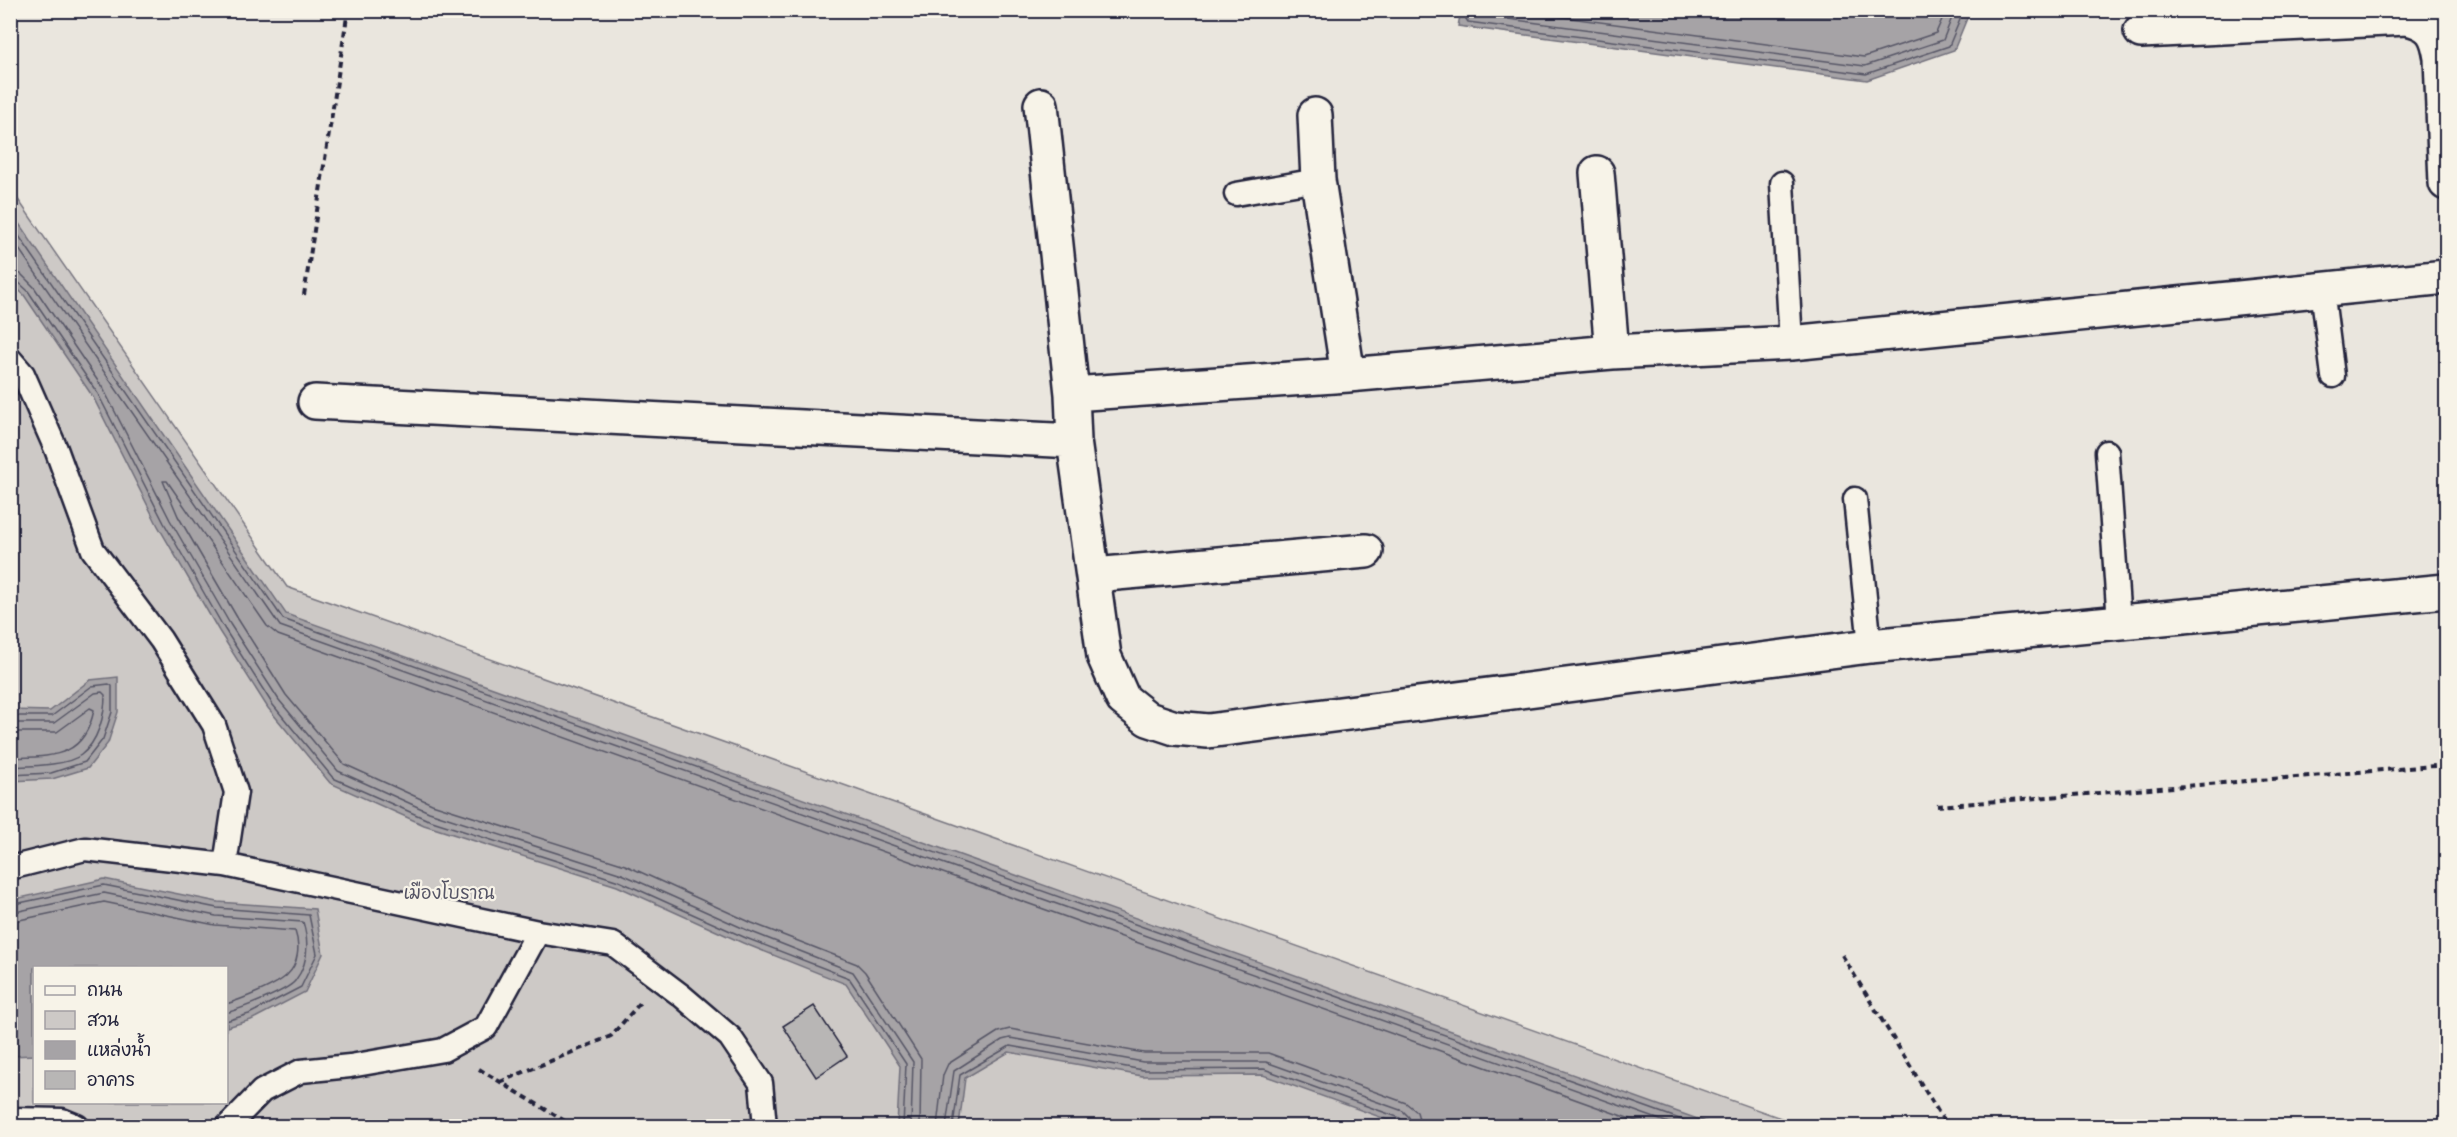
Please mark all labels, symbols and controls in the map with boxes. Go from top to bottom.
park label: เมืองโบราณ [403,880,495,904]
legend [33,966,228,1104]
text: ถนน [87,978,122,1001]
text: สวน [87,1008,119,1031]
text: แหล่งน้ำ [87,1033,151,1061]
text: อาคาร [87,1068,135,1091]

